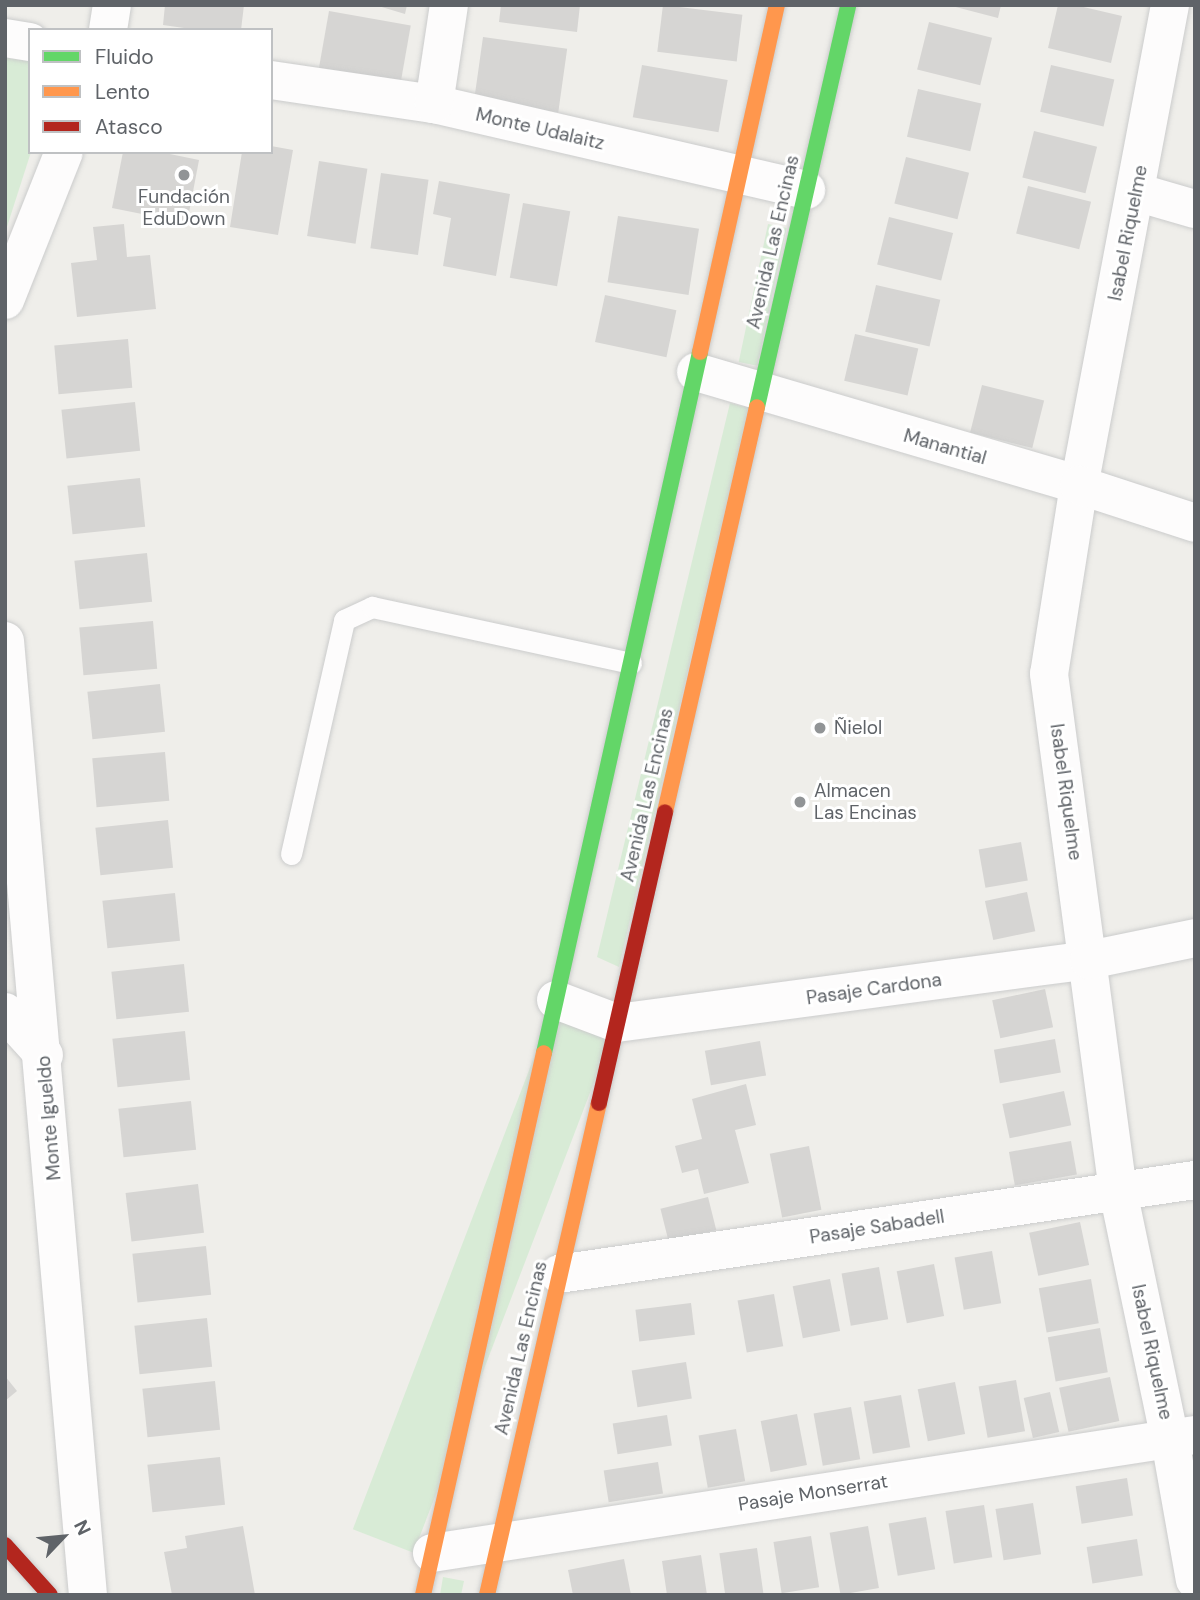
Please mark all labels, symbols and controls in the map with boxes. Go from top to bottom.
legend [28,28,273,154]
text: Fluido [95,43,154,71]
text: Lento [95,78,150,106]
street label: Monte Udalaitz [474,103,606,155]
text: Atasco [95,113,163,141]
street label: Avenida Las Encinas [742,153,804,331]
street label: Isabel Riquelme [1104,163,1152,303]
marker: Fundación EduDown [176,167,192,183]
place label: Fundación EduDown [138,186,230,230]
street label: Manantial [901,424,989,470]
street label: Avenida Las Encinas [616,706,678,884]
place label: Ñielol [834,717,882,739]
marker: Ñielol [812,720,828,736]
street label: Isabel Riquelme [1045,722,1087,862]
place label: Almacen Las Encinas [814,780,917,824]
marker: Almacen Las Encinas [792,794,808,810]
street label: Pasaje Cardona [805,968,943,1010]
street label: Monte Igueldo [32,1055,66,1181]
street label: Pasaje Sabadell [808,1205,946,1249]
street label: Avenida Las Encinas [490,1259,552,1437]
street label: Isabel Riquelme [1127,1282,1177,1422]
street label: Pasaje Monserrat [736,1470,890,1516]
north arrow [28,1502,98,1572]
text: N [68,1516,97,1539]

